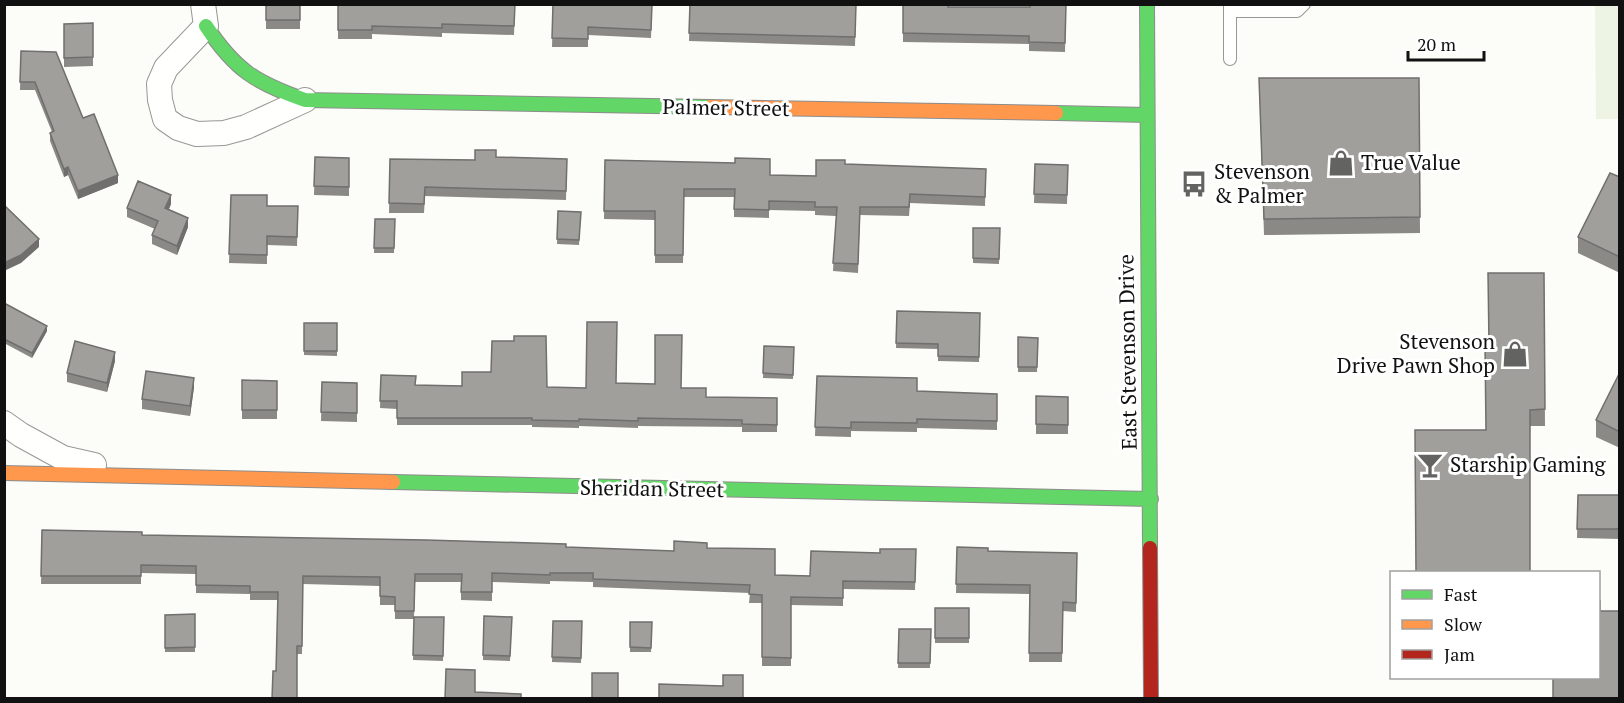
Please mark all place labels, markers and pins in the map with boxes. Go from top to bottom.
shop icon: True Value [1326,148,1356,178]
place label: True Value [1361,148,1461,176]
place label: Stevenson & Palmer [1214,157,1310,209]
bus stop icon: Stevenson & Palmer [1179,169,1209,199]
place label: Stevenson Drive Pawn Shop [1337,327,1496,379]
shop icon: Stevenson Drive Pawn Shop [1500,339,1530,369]
bar icon: Starship Gaming [1415,450,1445,480]
place label: Starship Gaming [1450,450,1606,478]

